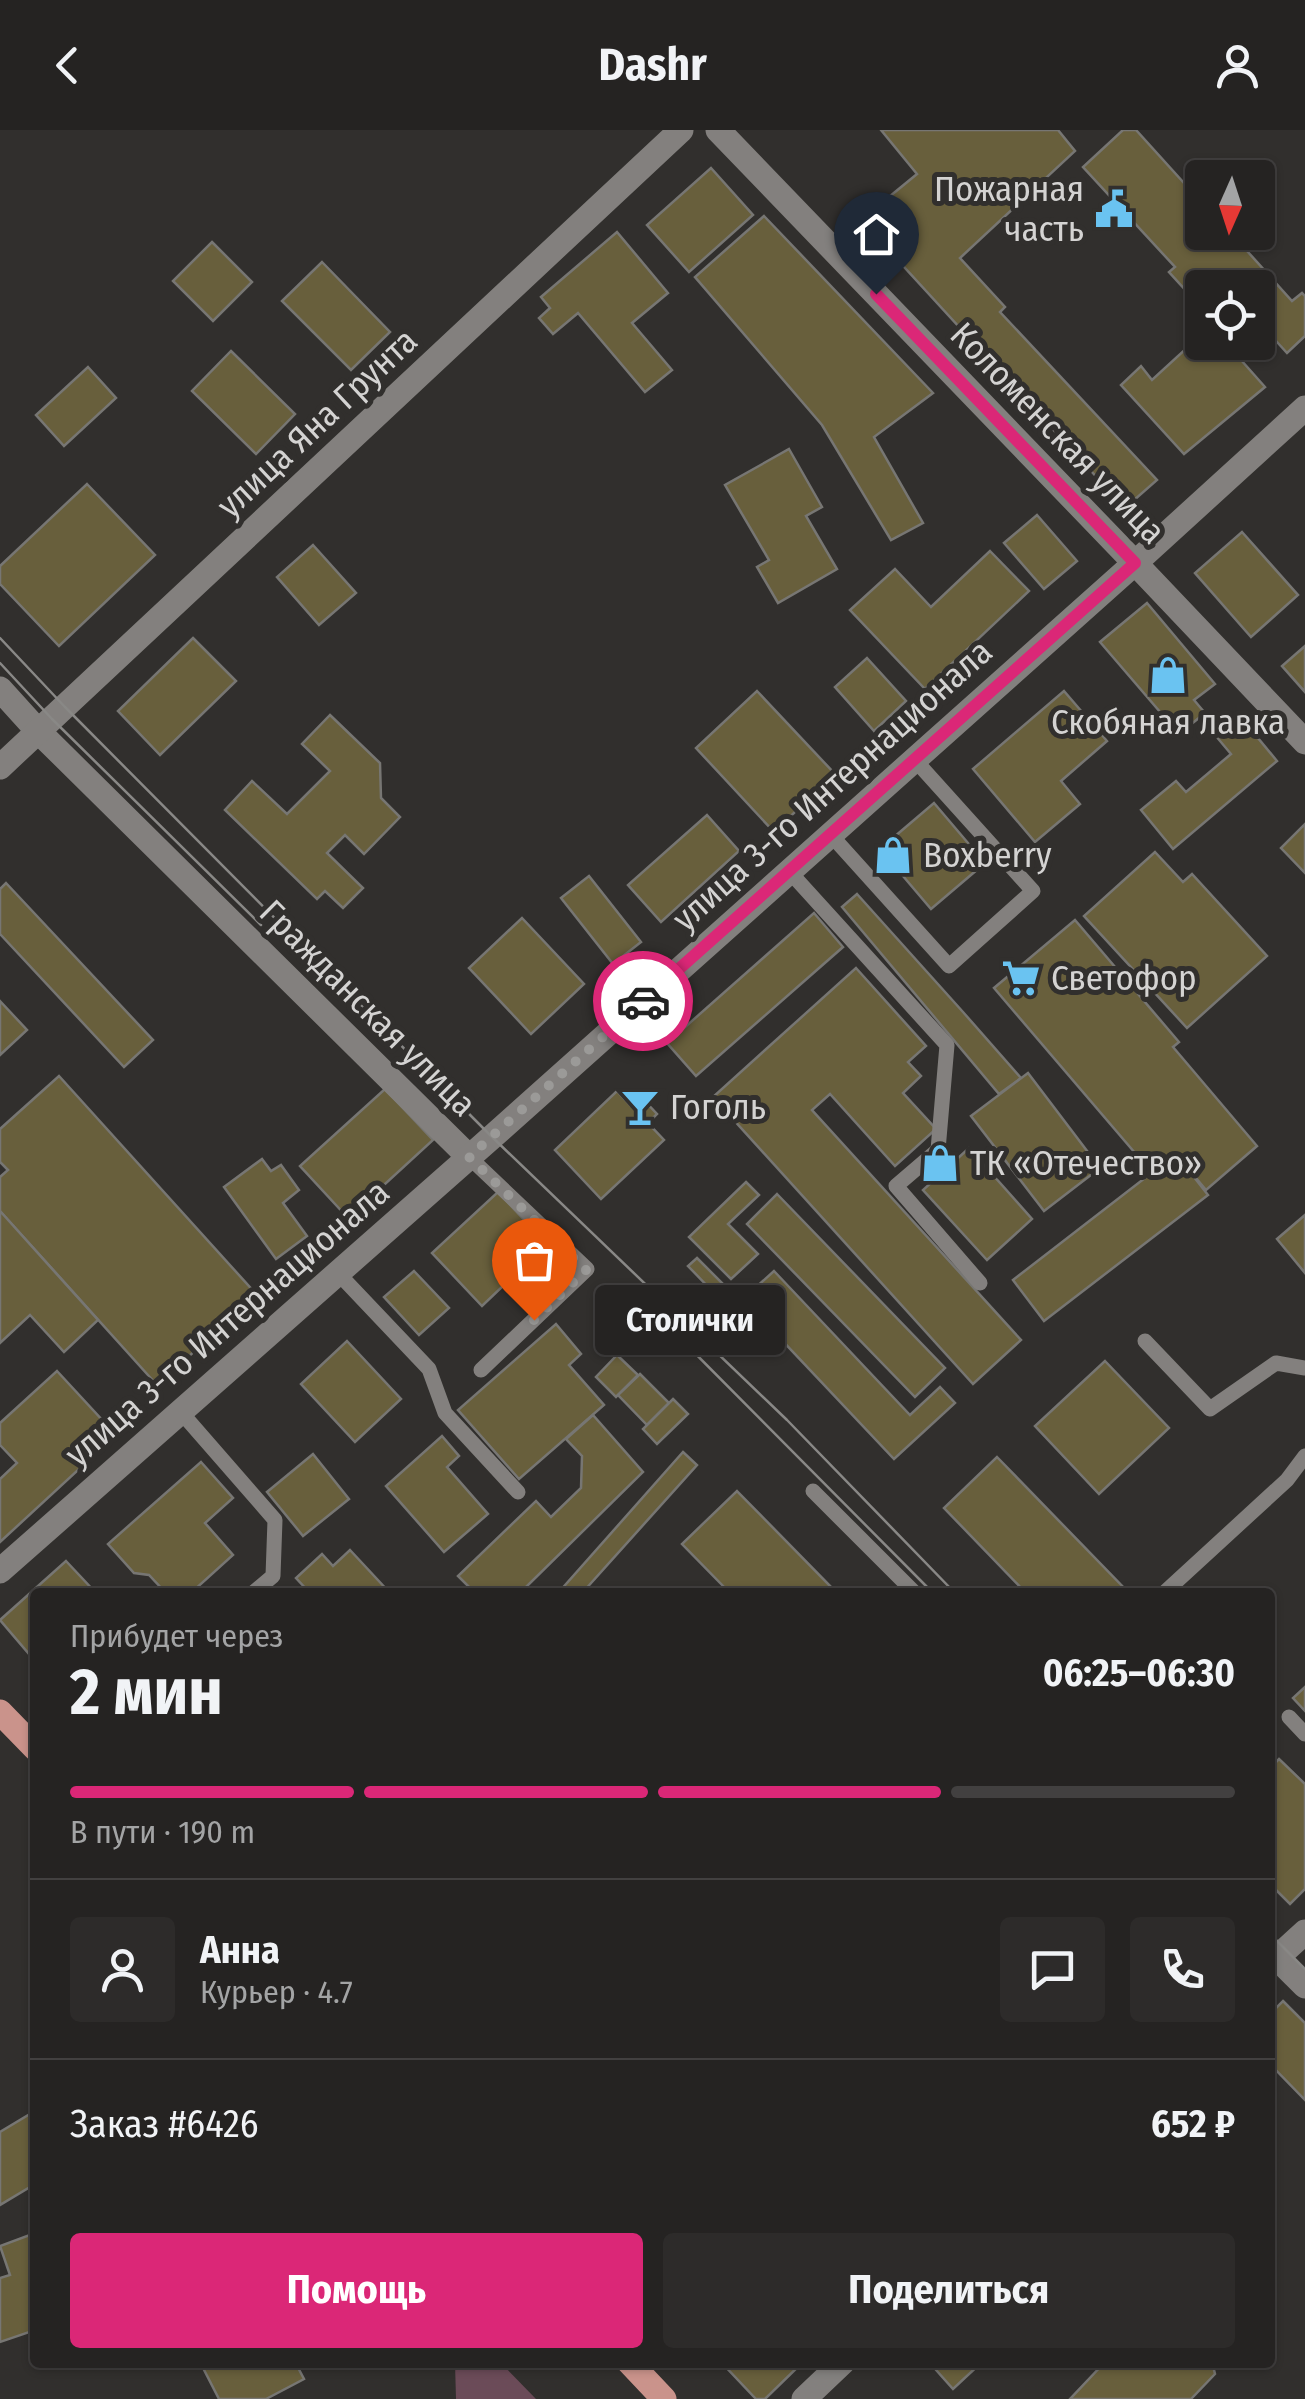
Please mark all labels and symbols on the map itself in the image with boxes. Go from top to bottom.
north arrow [1185,160,1275,250]
place label: Пожарная часть [934,168,1084,250]
public building icon: Пожарная часть [1093,188,1135,230]
pin [834,192,919,295]
street label: Коломенская улица [942,314,1174,552]
street label: улица Яна Грунта [208,320,426,526]
street label: улица 3-го Интернационала [664,630,1000,940]
shop icon: Скобяная лавка [1147,654,1189,696]
place label: Скобяная лавка [1051,701,1285,743]
shop icon: Boxberry [872,834,914,876]
place label: Boxberry [923,834,1052,876]
street label: Гражданская улица [251,891,485,1125]
courier [593,951,693,1051]
supermarket icon: Светофор [1000,957,1042,999]
place label: Светофор [1051,957,1197,999]
bar icon: Гоголь [619,1086,661,1128]
place label: Гоголь [670,1086,766,1128]
shop icon: ТК «Отечество» [919,1142,961,1184]
place label: ТК «Отечество» [970,1142,1202,1184]
street label: улица 3-го Интернационала [56,1171,398,1475]
pin [492,1218,577,1321]
callout: Столички [594,1285,784,1355]

